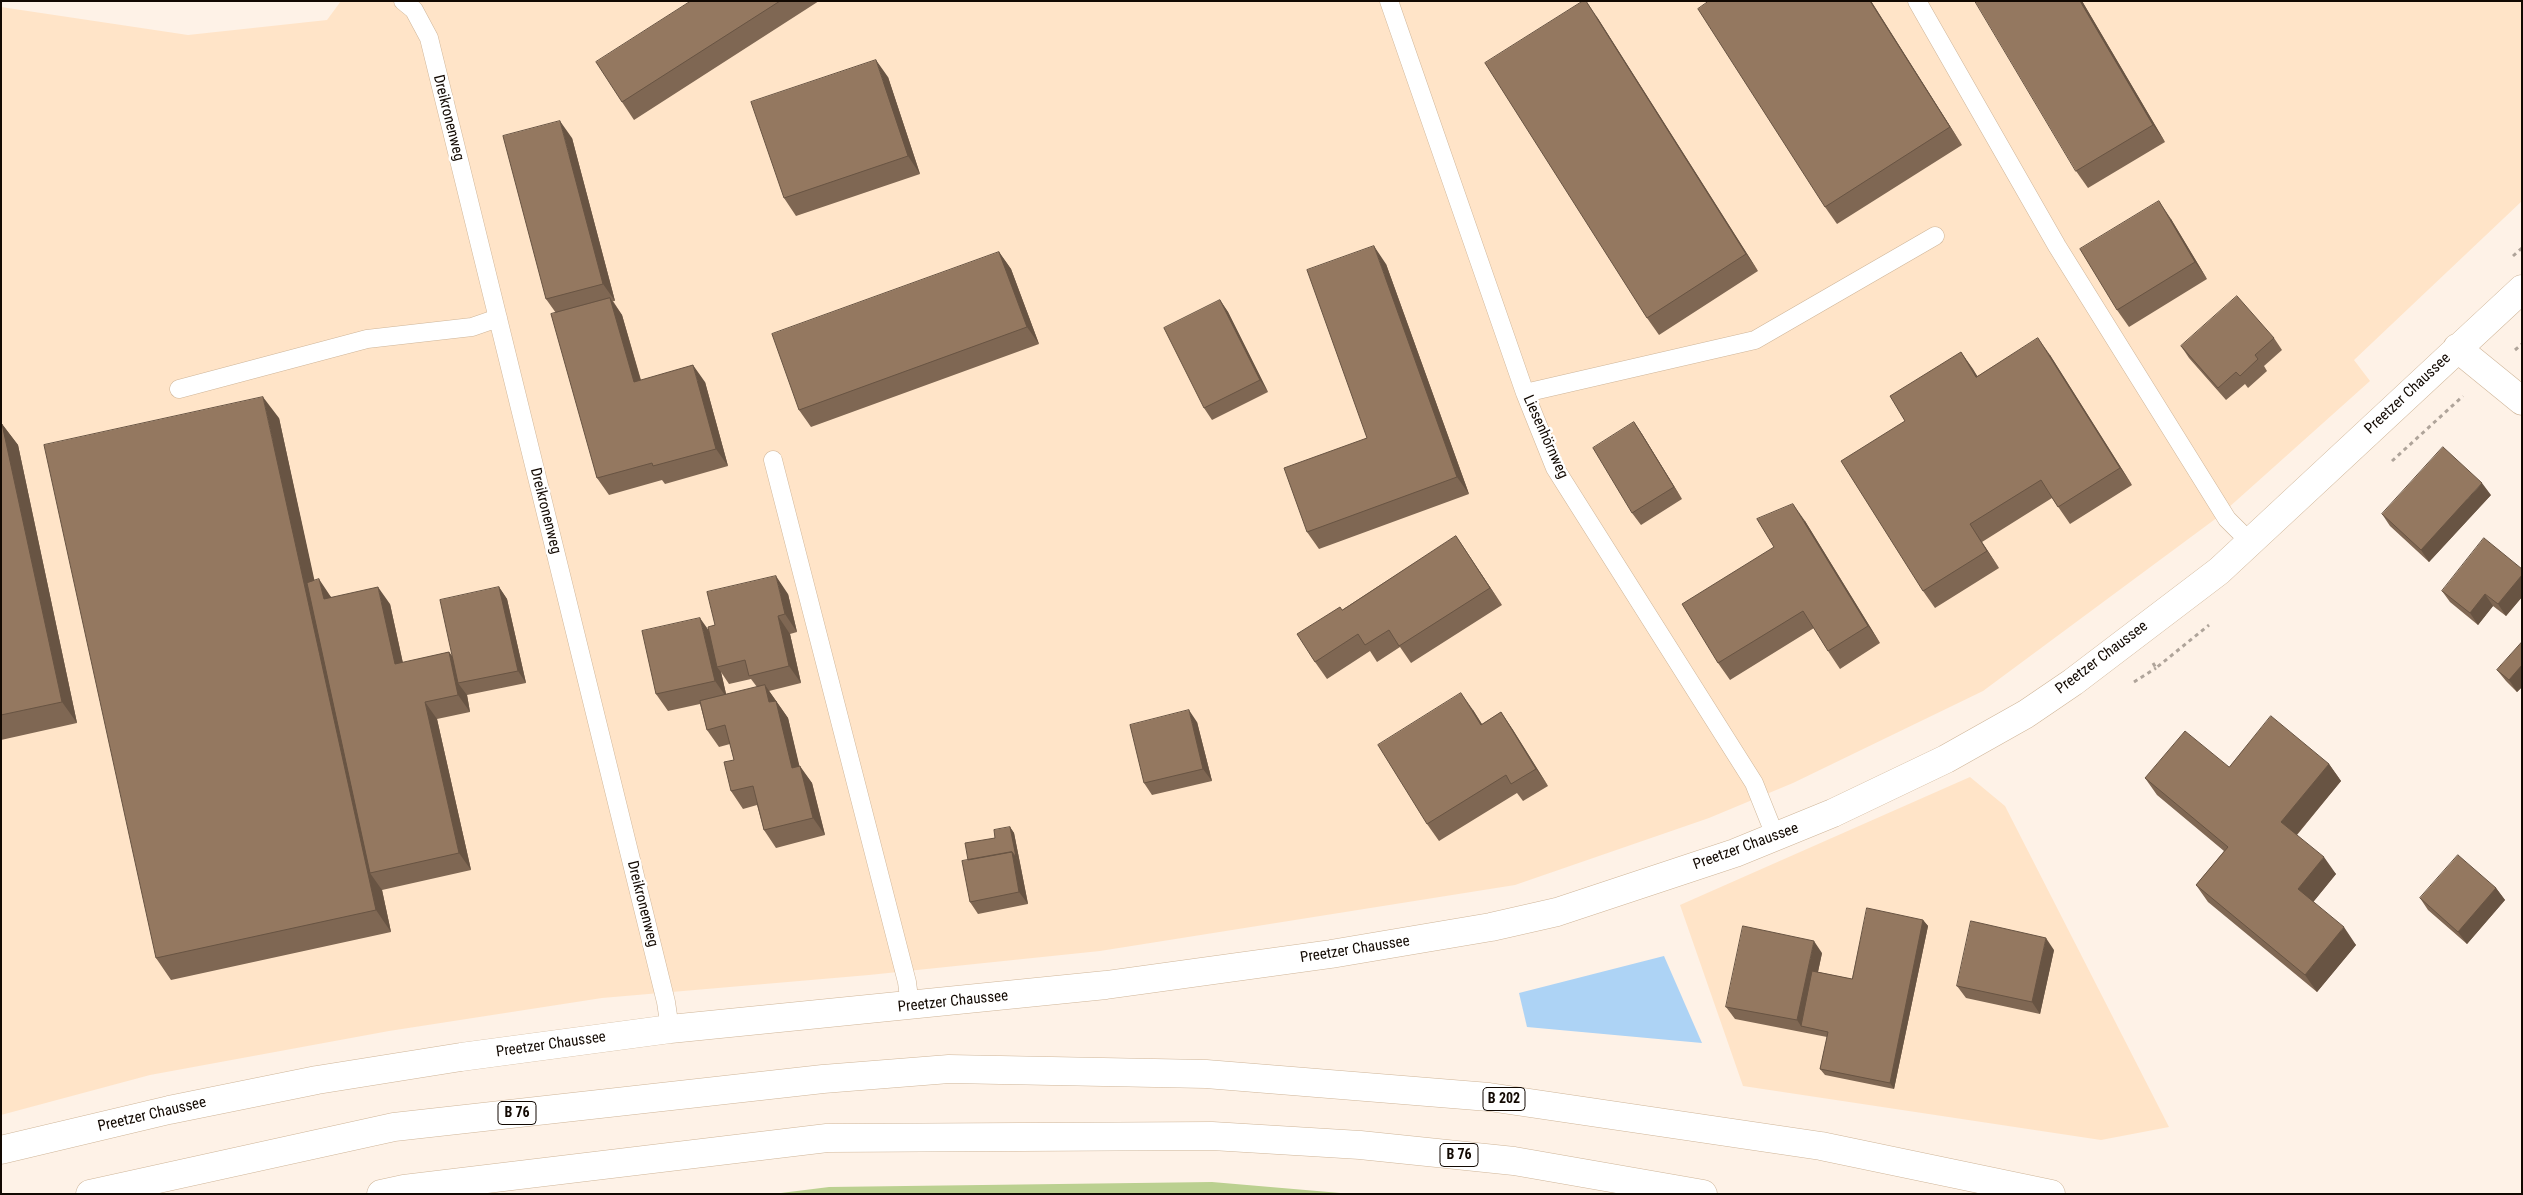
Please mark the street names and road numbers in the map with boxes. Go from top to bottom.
street label: Dreikronenweg [429,73,467,163]
street label: Preetzer Chaussee [2361,350,2455,438]
street label: Liesenhörnweg [1519,392,1571,482]
street label: Dreikronenweg [526,466,564,556]
street label: Preetzer Chaussee [2052,618,2152,698]
street label: Preetzer Chaussee [1691,820,1801,874]
street label: Dreikronenweg [623,859,661,949]
street label: Preetzer Chaussee [1299,932,1411,968]
street label: Preetzer Chaussee [897,987,1009,1017]
street label: Preetzer Chaussee [495,1028,607,1062]
road number: B 202 [1483,1088,1525,1110]
street label: Preetzer Chaussee [96,1094,208,1136]
road number: B 76 [498,1102,536,1124]
road number: B 76 [1440,1144,1478,1166]

